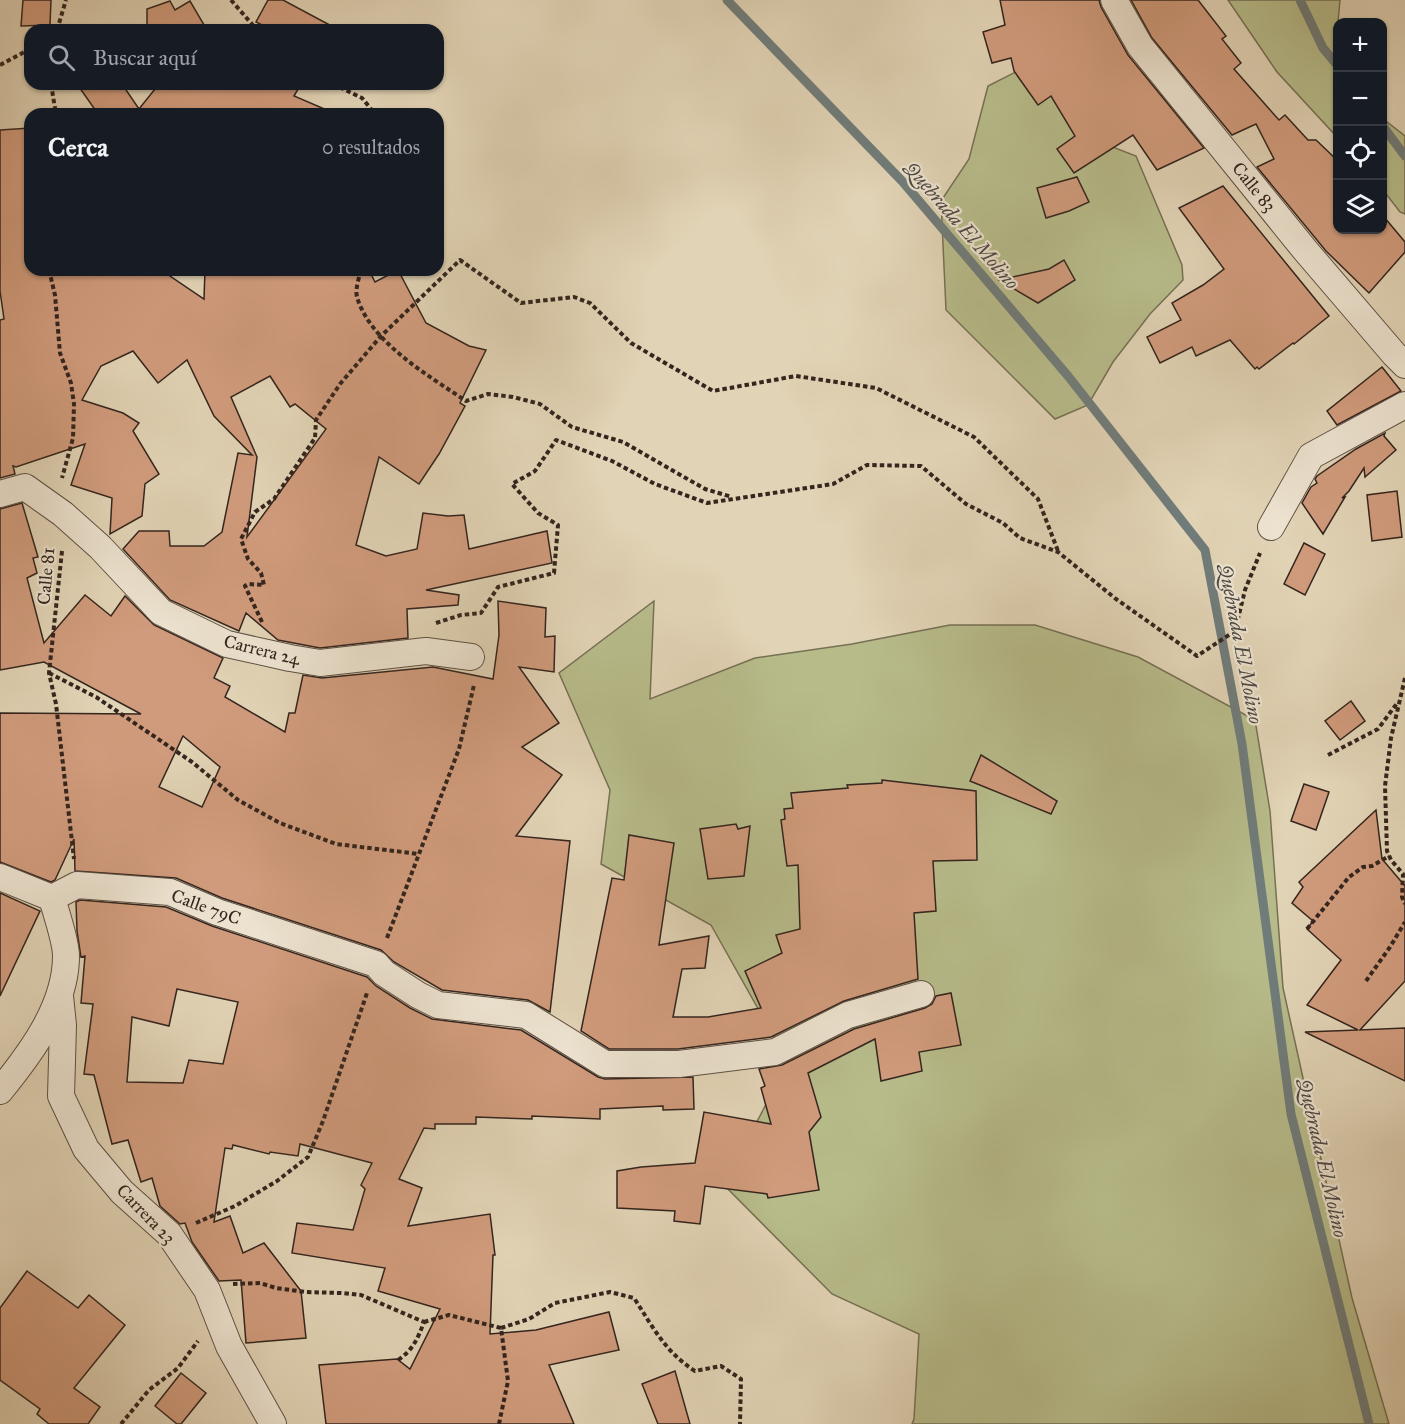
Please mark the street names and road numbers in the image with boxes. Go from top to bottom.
street label: Calle 83 [1227,158,1281,216]
street label: Calle 81 [33,546,59,606]
street label: Carrera 24 [222,630,303,670]
street label: Calle 79C [168,884,244,930]
street label: Carrera 23 [112,1179,180,1249]

